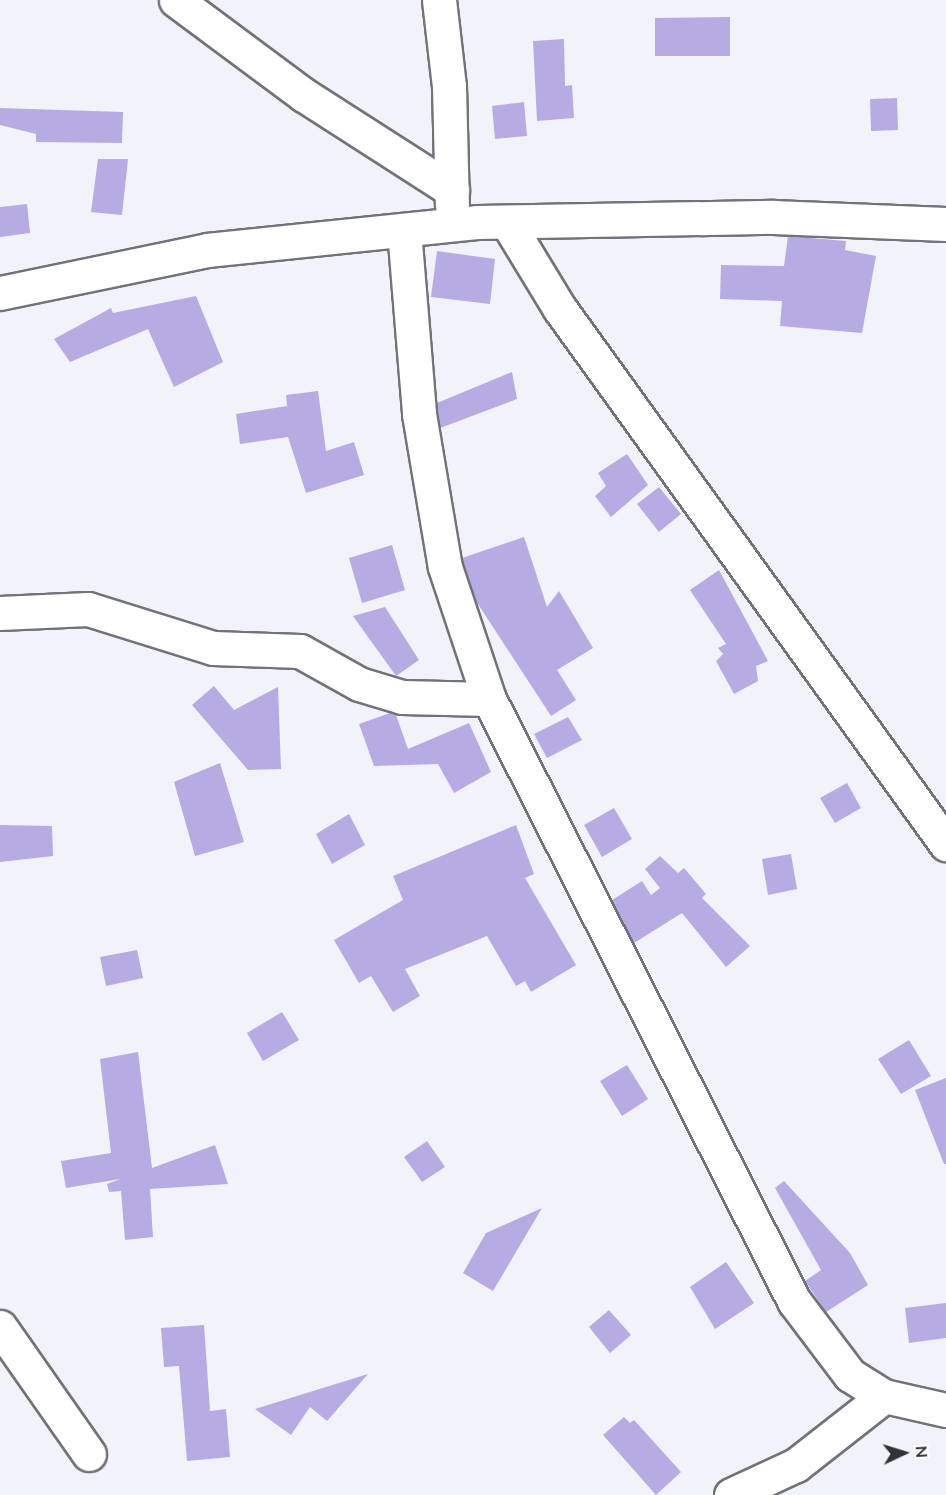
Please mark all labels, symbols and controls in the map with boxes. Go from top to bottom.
north arrow [874,1423,934,1483]
text: N [912,1445,932,1458]

